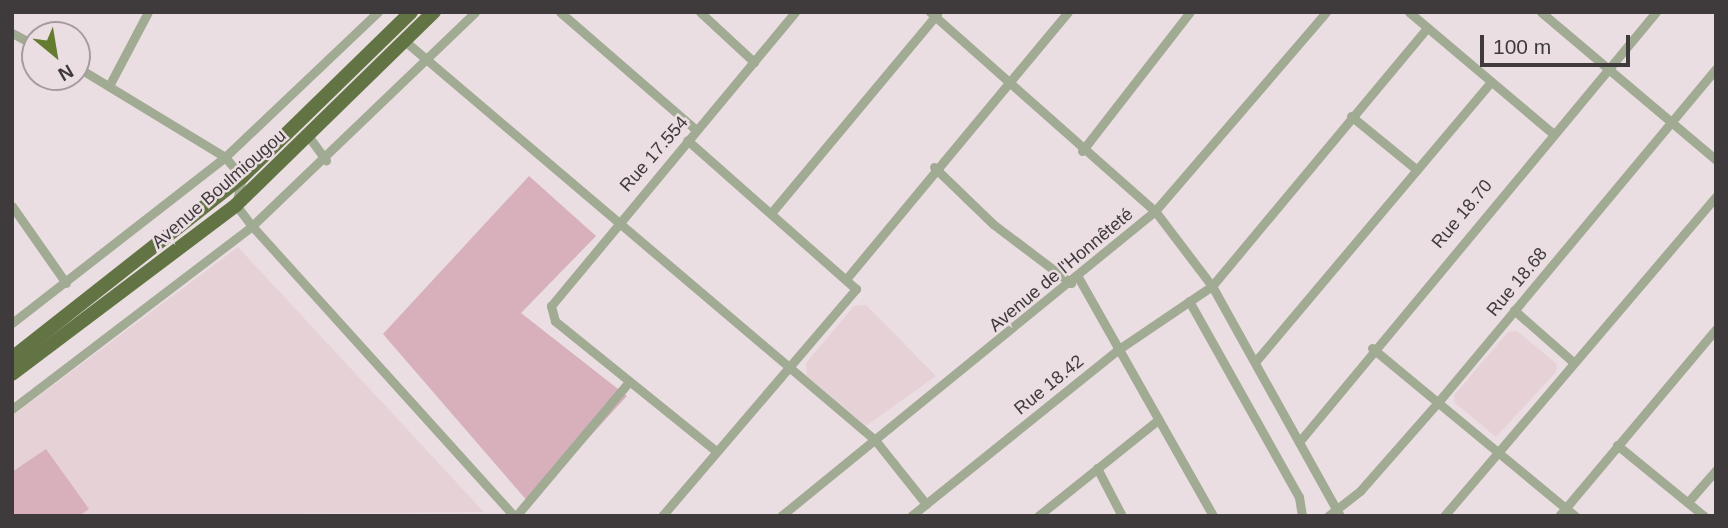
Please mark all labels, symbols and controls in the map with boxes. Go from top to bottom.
north arrow [21,21,91,91]
scale bar [1483,21,1634,65]
text: 100 m [1493,35,1551,58]
text: N [55,60,77,85]
street label: Rue 17.554 [615,112,693,196]
street label: Avenue Boulmiougou [147,125,291,253]
street label: Rue 18.70 [1427,175,1497,253]
street label: Avenue de l'Honnêteté [985,203,1137,337]
street label: Rue 18.68 [1482,243,1552,321]
street label: Rue 18.42 [1010,350,1088,420]

